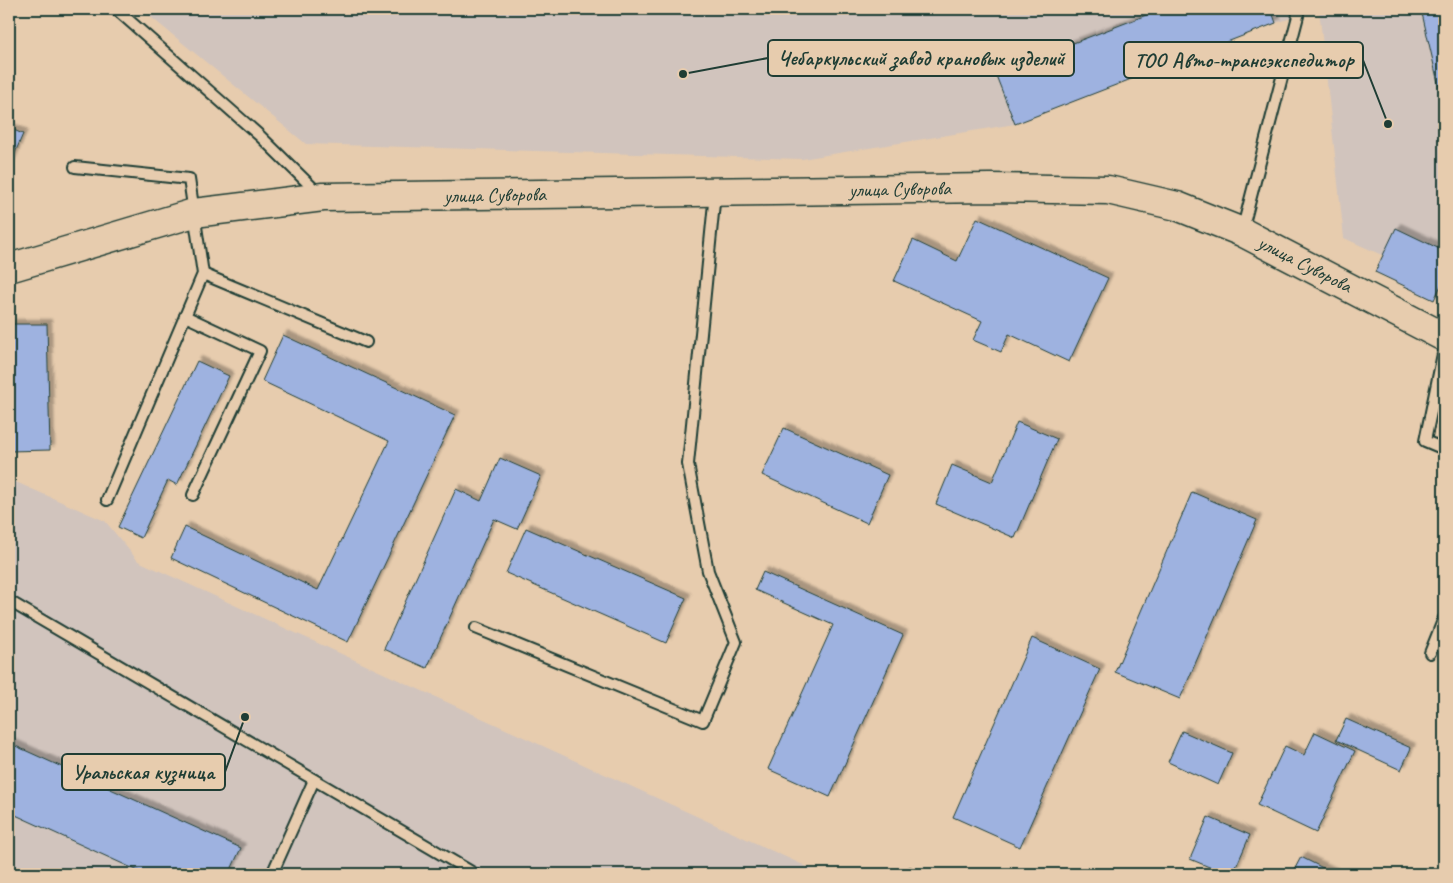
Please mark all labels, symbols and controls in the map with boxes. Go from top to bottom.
callout: Чебаркульский завод крановых изделий [768,40,1074,76]
callout: ТОО Авто-трансэкспедитор [1124,42,1363,78]
text: Чебаркульский завод крановых изделий [778,45,1066,72]
text: ТОО Авто-трансэкспедитор [1134,47,1355,73]
street label: улица Суворова [848,176,952,202]
street label: улица Суворова [443,182,547,208]
street label: улица Суворова [1253,229,1357,299]
callout: Уральская кузница [62,754,225,790]
text: Уральская кузница [72,759,216,786]

